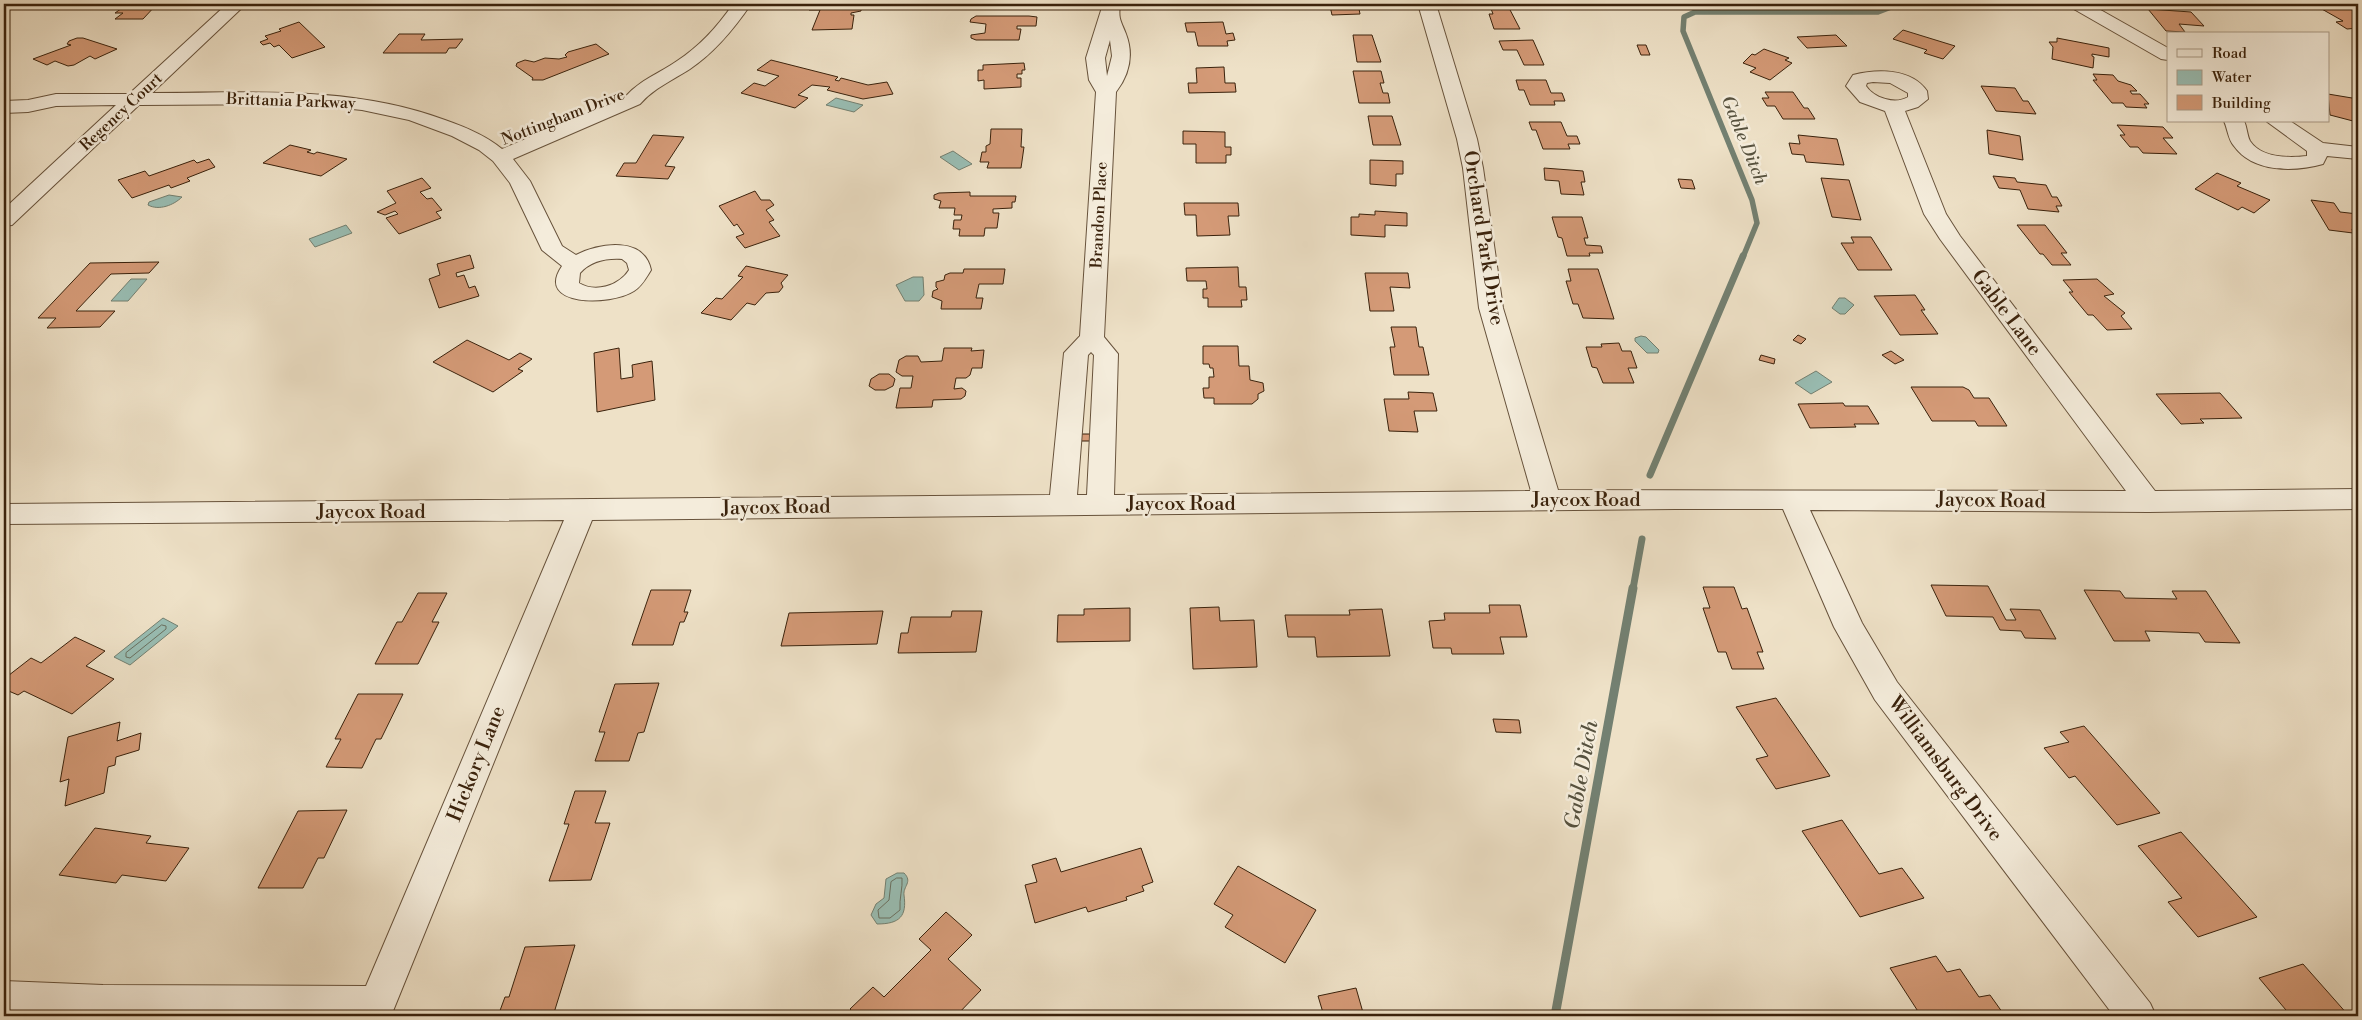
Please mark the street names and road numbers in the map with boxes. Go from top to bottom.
street label: Regency Court [75,68,167,155]
street label: Nottingham Drive [498,84,628,150]
street label: Brittania Parkway [225,89,356,113]
street label: Orchard Park Drive [1457,149,1509,327]
street label: Brandon Place [1086,161,1112,270]
street label: Gable Lane [1965,265,2047,361]
street label: Jaycox Road [1530,488,1641,513]
street label: Jaycox Road [1935,488,2046,514]
street label: Jaycox Road [1125,492,1236,517]
street label: Jaycox Road [720,495,831,521]
street label: Jaycox Road [315,500,426,525]
street label: Williamsburg Drive [1882,691,2008,847]
street label: Hickory Lane [442,702,512,826]

